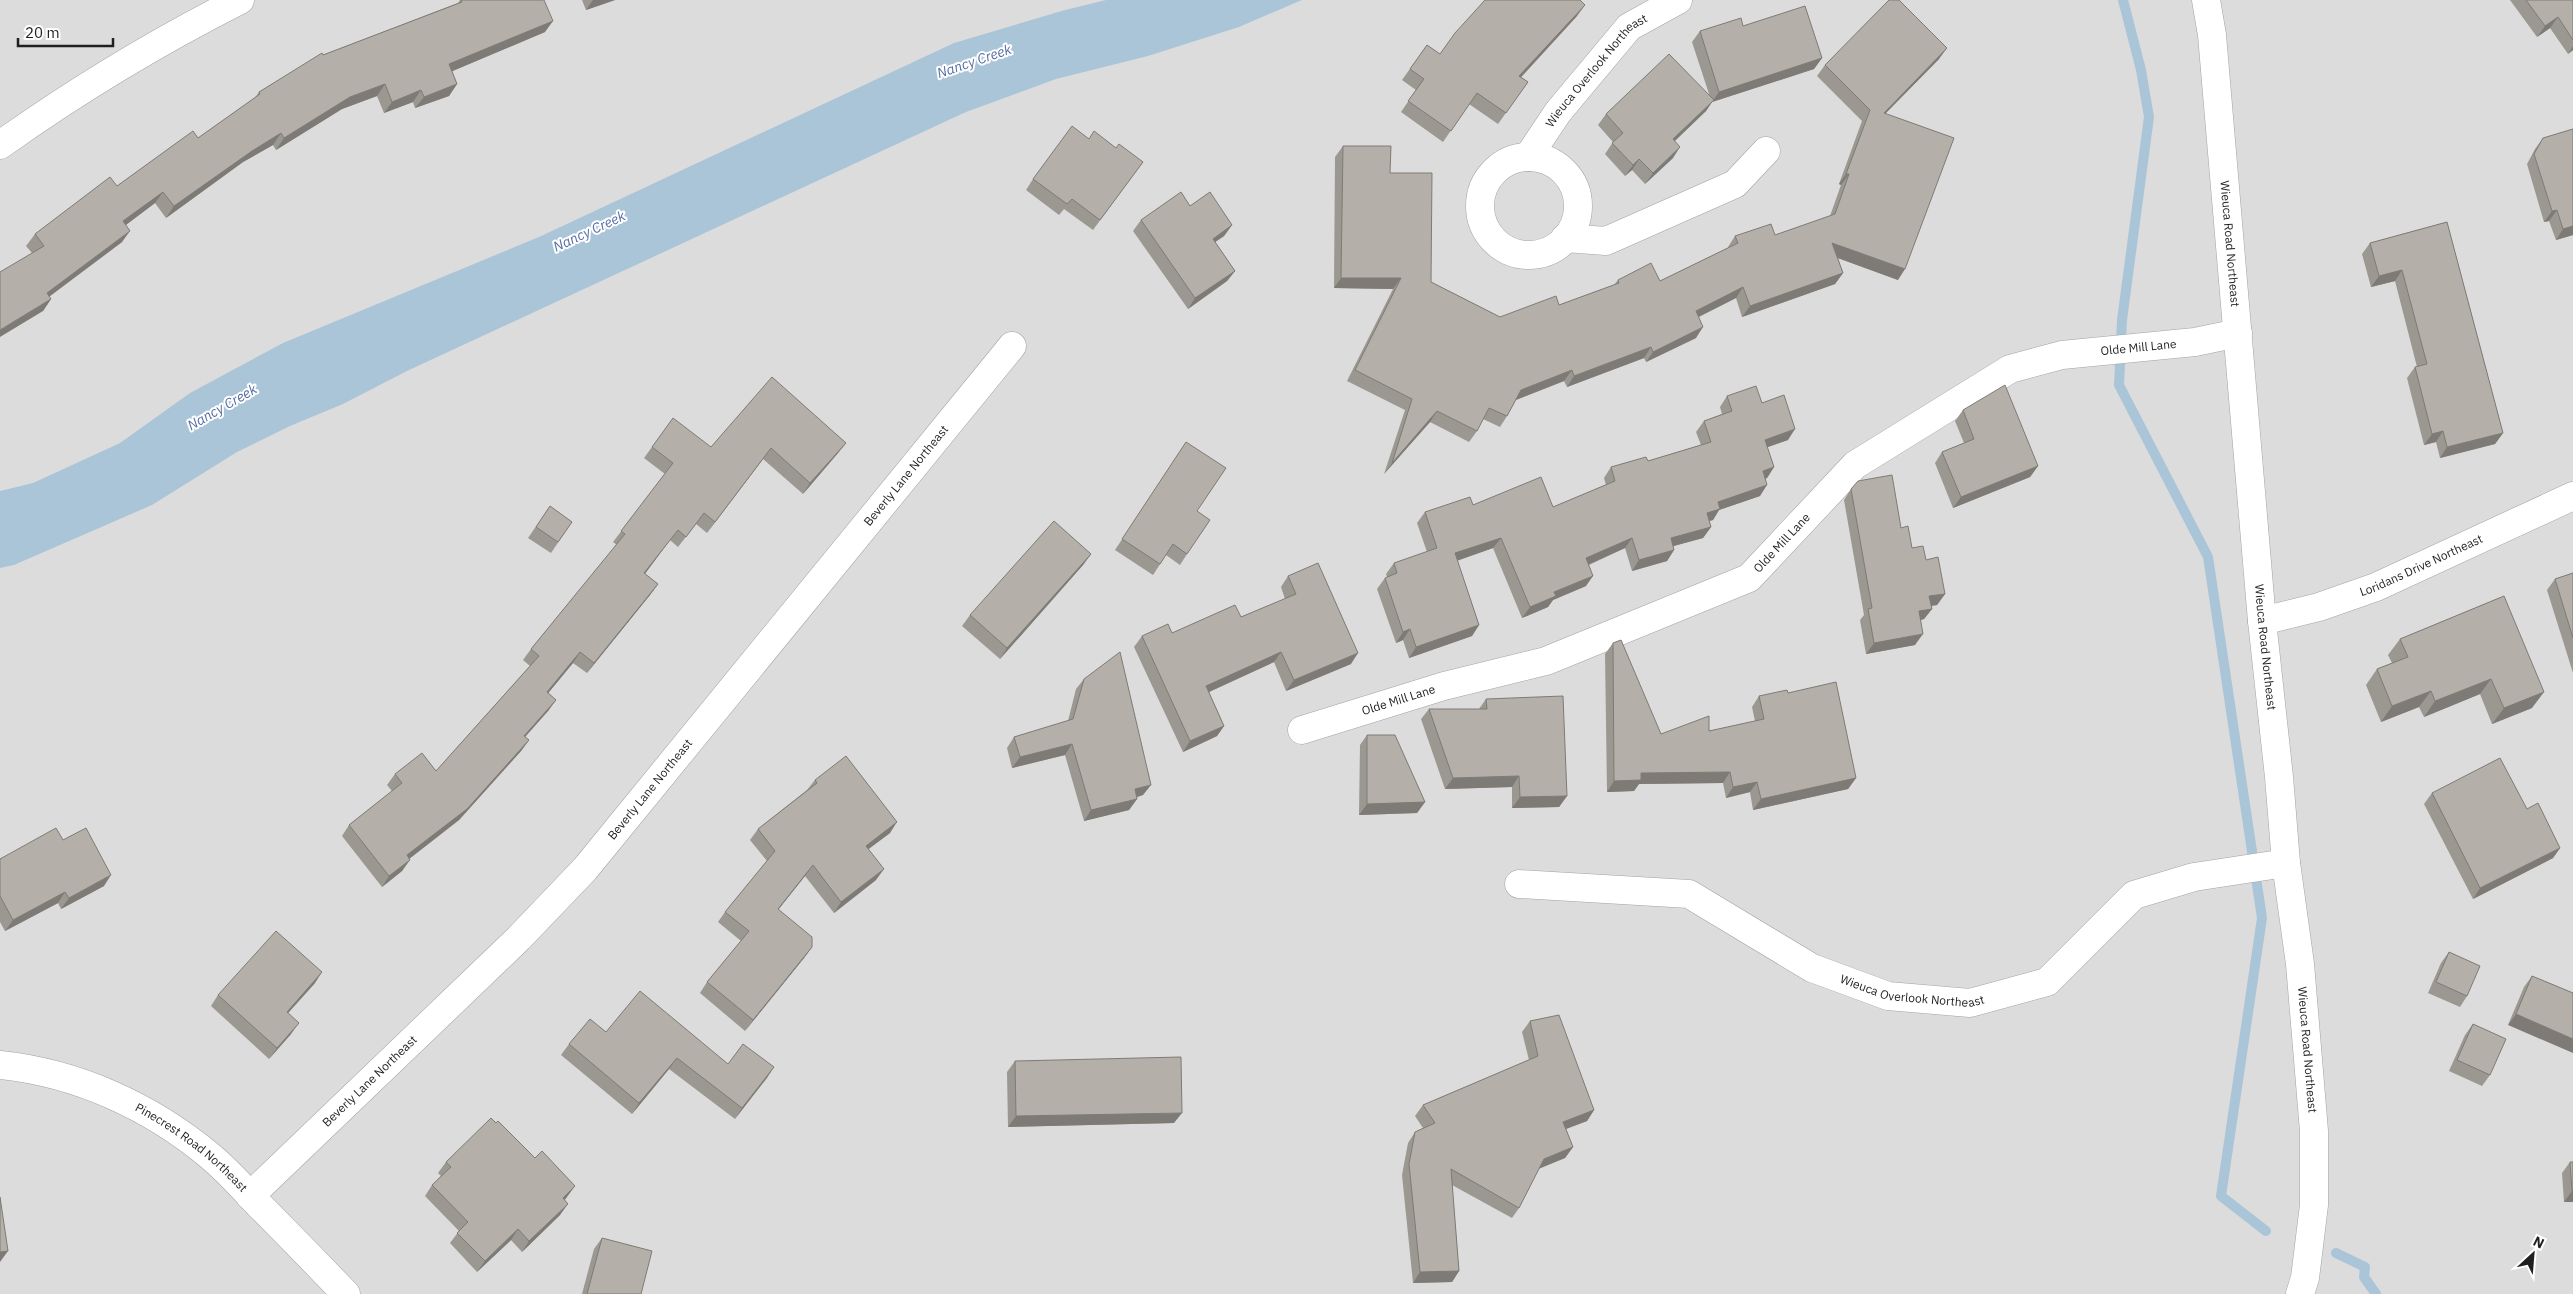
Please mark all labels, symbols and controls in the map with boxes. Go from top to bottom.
street label: Wieuca Overlook Northeast [1542,10,1650,130]
scale bar [18,15,112,47]
text: 20 m [25,23,60,42]
water label: Nancy Creek [934,40,1014,82]
street label: Wieuca Road Northeast [2217,180,2243,307]
water label: Nancy Creek [550,206,629,256]
street label: Olde Mill Lane [2100,336,2178,358]
water label: Nancy Creek [184,379,261,434]
street label: Beverly Lane Northeast [860,422,951,529]
street label: Olde Mill Lane [1750,509,1813,576]
street label: Loridans Drive Northeast [2357,531,2485,599]
street label: Wieuca Road Northeast [2252,583,2280,711]
street label: Olde Mill Lane [1360,681,1437,718]
street label: Beverly Lane Northeast [604,736,695,842]
street label: Wieuca Overlook Northeast [1838,971,1986,1010]
street label: Wieuca Road Northeast [2295,986,2320,1114]
street label: Beverly Lane Northeast [319,1032,420,1130]
street label: Pinecrest Road Northeast [133,1100,251,1195]
north arrow [2508,1229,2558,1279]
text: N [2530,1232,2547,1253]

